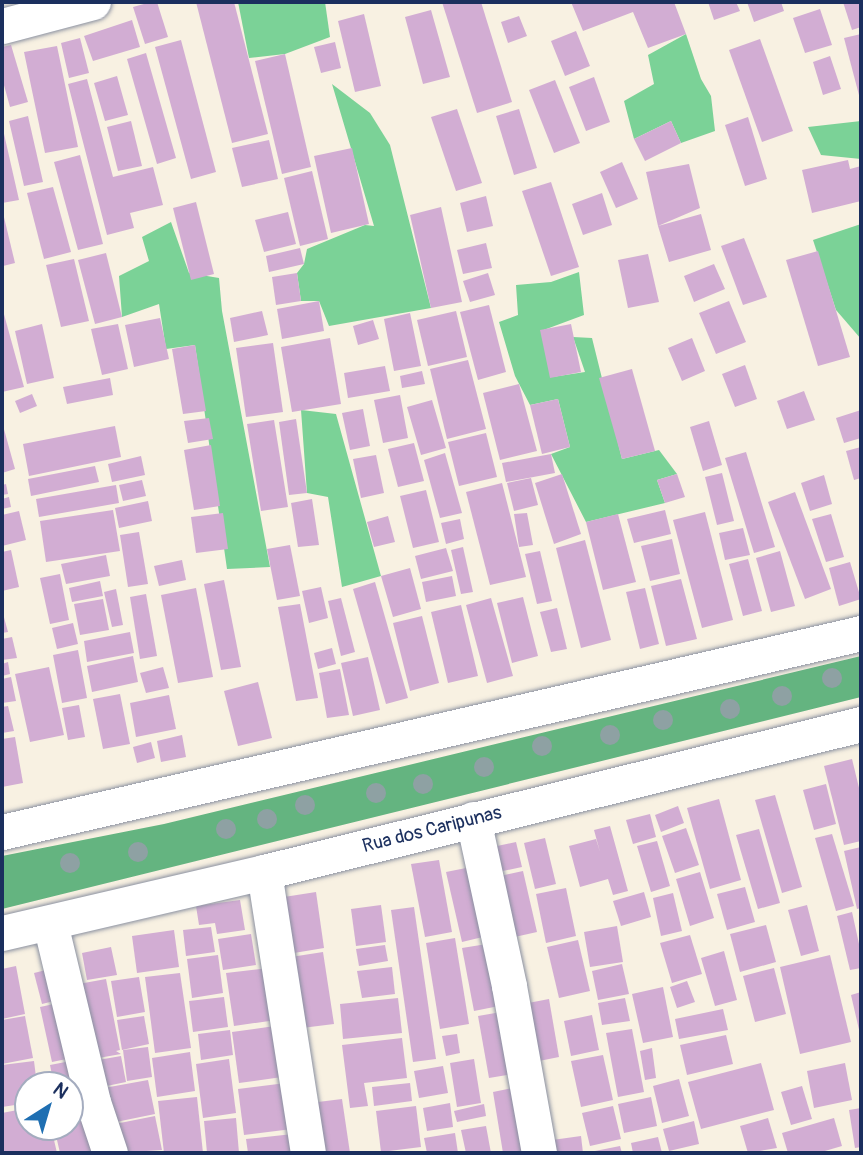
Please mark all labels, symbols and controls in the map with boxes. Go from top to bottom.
street label: Rua dos Caripunas [360,802,504,858]
north arrow [14,1071,84,1141]
text: N [48,1077,73,1104]

